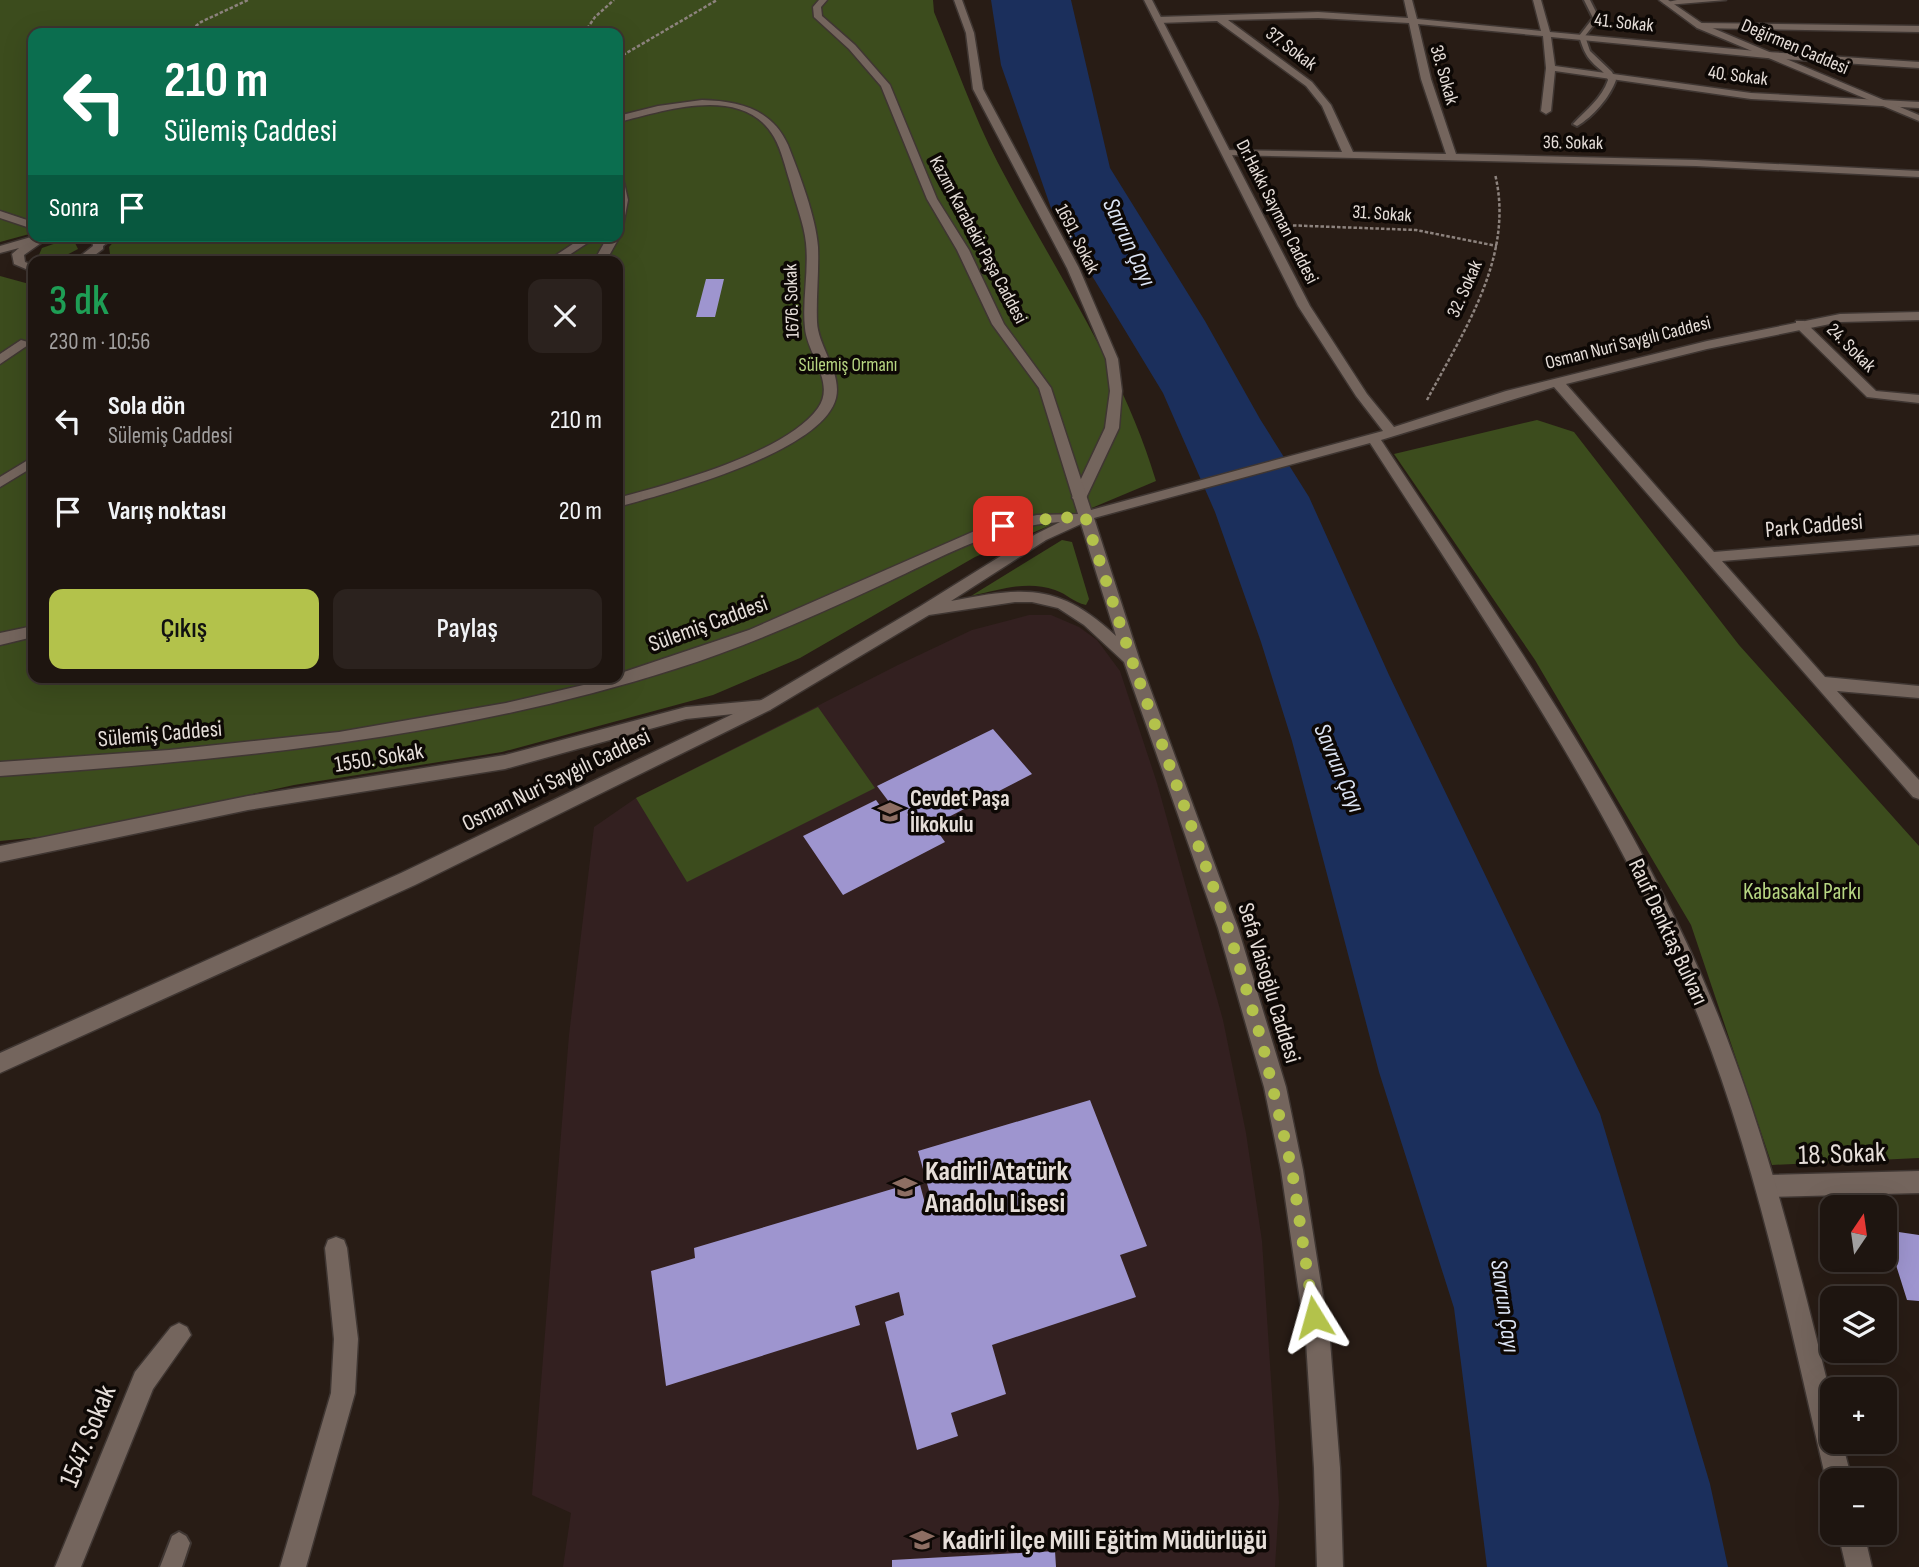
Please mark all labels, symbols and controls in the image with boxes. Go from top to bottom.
street label: 41. Sokak [1593,8,1656,38]
street label: Değirmen Caddesi [1738,14,1852,80]
street label: 37. Sokak [1261,22,1322,76]
street label: 38. Sokak [1425,43,1464,108]
text: 210 m [164,52,268,111]
icon: left [49,56,140,147]
street label: 40. Sokak [1707,61,1770,91]
text: Sülemiş Caddesi [164,112,337,151]
street label: 36. Sokak [1543,131,1604,155]
street label: Dr.Hakkı Sayman Caddesi [1231,136,1323,288]
street label: Kazım Karabekir Paşa Caddesi [924,152,1032,328]
icon: arrive [113,189,151,227]
text: Sonra [49,193,99,224]
water label: Savrun Çayı [1096,193,1162,291]
street label: 1691. Sokak [1050,200,1105,278]
street label: 31. Sokak [1351,200,1413,228]
street label: 32. Sokak [1442,256,1488,321]
street label: 1676. Sokak [779,262,805,339]
text: 3 dk [49,276,109,327]
button: close [528,279,602,353]
street label: Osman Nuri Saygılı Caddesi [1543,311,1713,375]
street label: 24. Sokak [1822,319,1881,378]
text: 230 m · 10:56 [49,328,150,356]
park label: Sülemiş Ormanı [799,354,897,377]
text: Sola dön [108,391,185,422]
icon: left [49,402,87,440]
text: 210 m [550,405,602,436]
text: Sülemiş Caddesi [108,422,233,450]
icon: arrive [49,493,87,531]
text: Varış noktası [108,496,226,527]
text: 20 m [559,496,602,527]
pin [973,496,1033,556]
icon: arrive [984,507,1022,545]
street label: Park Caddesi [1764,508,1864,544]
button: Çıkış [49,589,319,669]
button: Paylaş [333,589,602,669]
street label: Sülemiş Caddesi [645,590,771,658]
street label: Sülemiş Caddesi [97,715,223,753]
water label: Savrun Çayı [1307,719,1371,817]
street label: Osman Nuri Saygılı Caddesi [457,722,655,838]
street label: 1550. Sokak [332,737,426,779]
place label: Cevdet Paşa İlkokulu [910,785,1010,839]
school or university icon: Cevdet Paşa İlkokulu [876,798,904,826]
street label: Rauf Denktaş Bulvarı [1622,854,1714,1010]
park label: Kabasakal Parkı [1743,878,1861,906]
street label: Sefa Vaisoğlu Caddesi [1231,900,1307,1066]
street label: 18. Sokak [1798,1136,1887,1172]
place label: Kadirli Atatürk Anadolu Lisesi [924,1155,1069,1220]
school or university icon: Kadirli Atatürk Anadolu Lisesi [891,1173,919,1201]
north arrow [1820,1195,1897,1272]
map controls [1820,1195,1897,1545]
water label: Savrun Çayı [1484,1258,1526,1355]
position arrow [1277,1280,1351,1354]
button: layers [1820,1286,1897,1363]
button: + [1820,1377,1897,1454]
street label: 1547. Sokak [53,1380,123,1492]
button: − [1820,1468,1897,1545]
place label: Kadirli İlçe Milli Eğitim Müdürlüğü [942,1524,1267,1557]
school or university icon: Kadirli İlçe Milli Eğitim Müdürlüğü [908,1526,936,1554]

